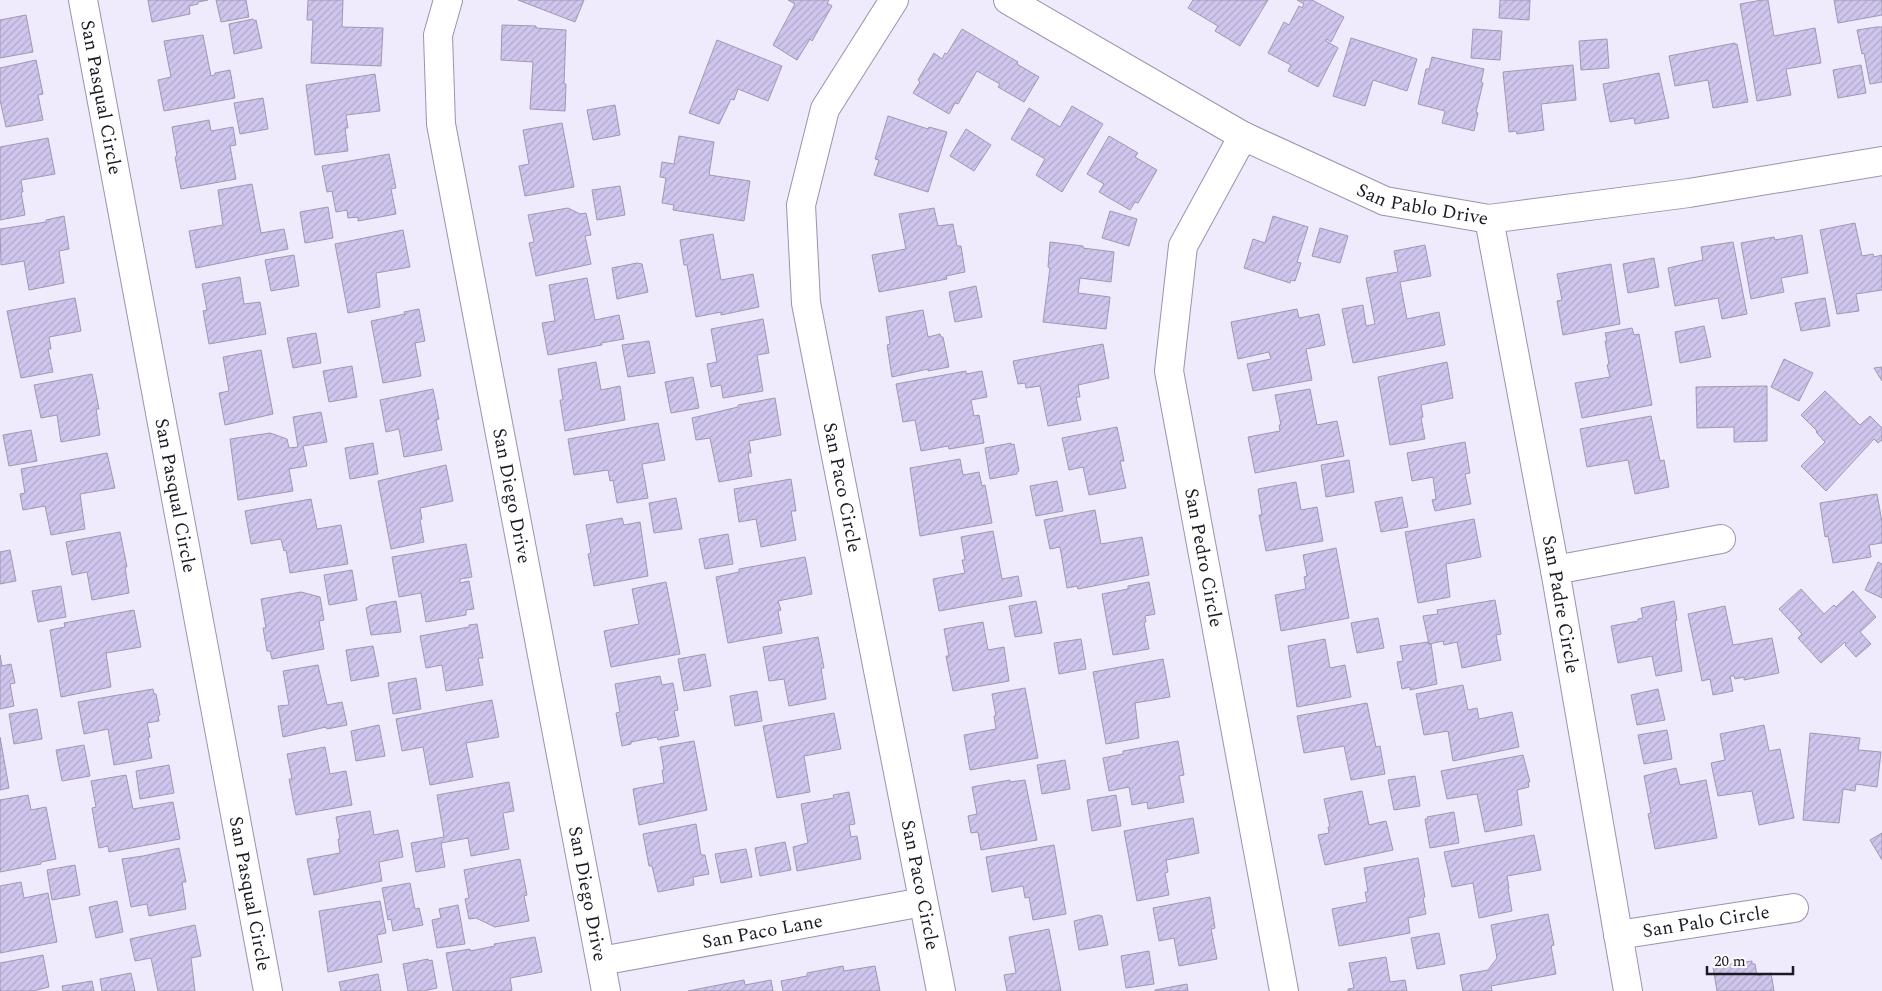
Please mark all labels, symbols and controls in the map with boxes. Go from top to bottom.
street label: San Pasqual Circle [73,18,130,177]
street label: San Pablo Drive [1352,175,1490,233]
street label: San Pasqual Circle [147,416,204,575]
street label: San Paco Circle [815,420,869,555]
street label: San Diego Drive [485,426,539,566]
street label: San Pedro Circle [1177,486,1231,630]
street label: San Padre Circle [1534,533,1587,676]
street label: San Pasqual Circle [221,814,278,973]
street label: San Paco Circle [893,817,947,952]
street label: San Diego Drive [560,824,615,964]
street label: San Palo Circle [1640,897,1772,946]
street label: San Paco Lane [700,906,825,957]
scale bar [1707,944,1793,976]
text: 20 m [1714,950,1746,973]

